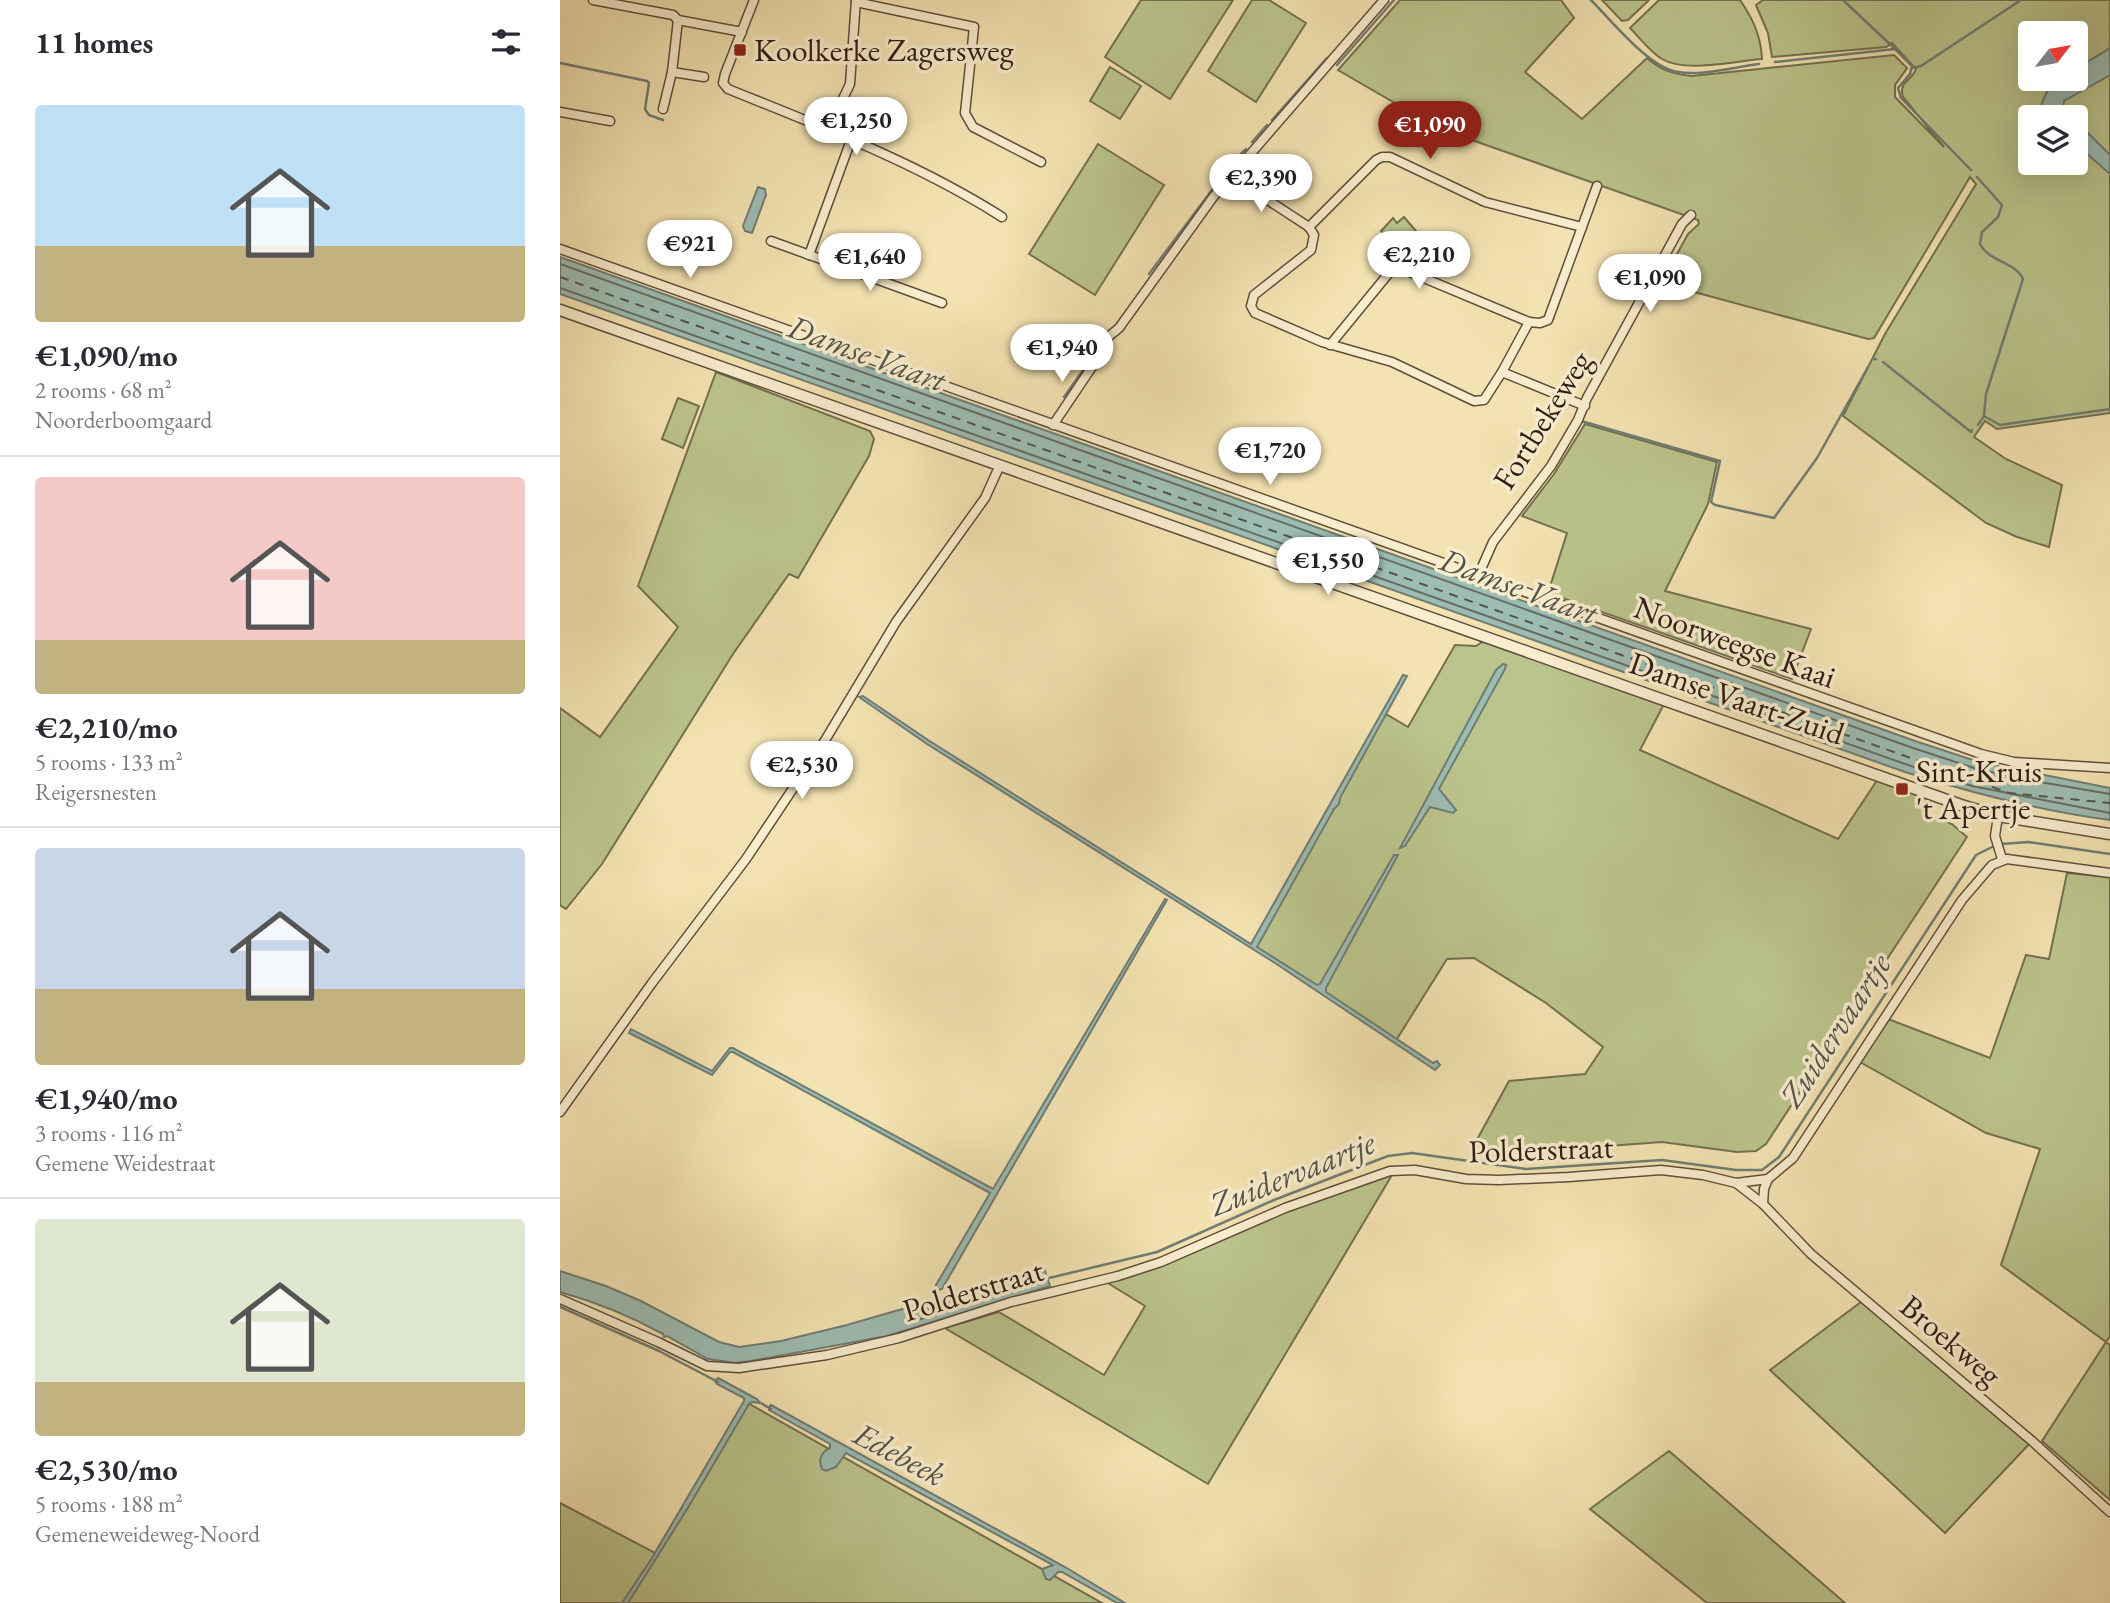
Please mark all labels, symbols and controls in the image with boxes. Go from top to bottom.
north arrow [2018,21,2088,91]
map controls [2018,21,2088,175]
text: 11 homes [35,23,153,62]
icon: filters [487,23,525,61]
place label: Koolkerke Zagersweg [754,29,1015,71]
marker: Koolkerke Zagersweg [732,42,748,58]
pin: €1,250 [799,97,913,157]
pin: €1,090 [1373,102,1487,161]
text: €1,250 [820,105,892,135]
button: layers [2018,105,2088,175]
text: €1,090 [1394,109,1466,139]
icon: home [217,150,343,276]
pin: €2,390 [1204,154,1318,214]
text: €2,390 [1225,162,1297,192]
pin: €921 [649,220,731,280]
text: €921 [663,228,717,258]
pin: €2,210 [1362,232,1476,291]
pin: €1,640 [813,233,927,293]
text: €2,210 [1383,239,1455,269]
text: €1,640 [834,241,906,271]
pin: €1,090 [1593,254,1707,314]
text: €1,090 [1614,262,1686,292]
water label: Damse Vaart [781,304,953,402]
pin: €1,940 [1005,324,1119,384]
text: €1,940 [1026,332,1098,362]
text: €1,090/mo [35,336,178,375]
street label: Fortbekeweg [1483,342,1602,497]
text: 2 rooms · 68 m² [35,375,172,405]
text: Noorderboomgaard [35,405,212,435]
pin: €1,720 [1213,428,1327,487]
text: €1,720 [1234,435,1306,465]
icon: home [217,522,343,648]
water label: Damse Vaart [1433,537,1605,635]
pin: €1,550 [1271,538,1385,597]
text: €1,550 [1292,545,1364,575]
street label: Noorweegse Kaai [1628,586,1842,698]
street label: Damse Vaart-Zuid [1624,642,1851,755]
text: €2,210/mo [35,708,178,747]
pin: €2,530 [745,742,859,801]
text: 5 rooms · 133 m² [35,747,183,777]
text: €2,530 [766,749,838,779]
place label: Sint-Kruis 't Apertje [1916,750,2042,829]
text: Reigersnesten [35,777,157,807]
marker: Sint-Kruis 't Apertje [1894,781,1910,797]
icon: home [217,893,343,1019]
water label: Zuidervaartje [1769,944,1901,1116]
text: €1,940/mo [35,1079,178,1118]
text: 3 rooms · 116 m² [35,1118,183,1148]
water label: Zuidervaartje [1202,1120,1382,1226]
street label: Polderstraat [1468,1125,1614,1173]
text: Gemene Weidestraat [35,1148,215,1178]
street label: Polderstraat [897,1249,1049,1331]
icon: home [217,1264,343,1390]
street label: Broekweg [1891,1285,2011,1395]
water label: Edebeek [845,1411,953,1496]
text: €2,530/mo [35,1450,178,1489]
text: 5 rooms · 188 m² [35,1489,183,1519]
text: Gemeneweideweg-Noord [35,1519,260,1549]

